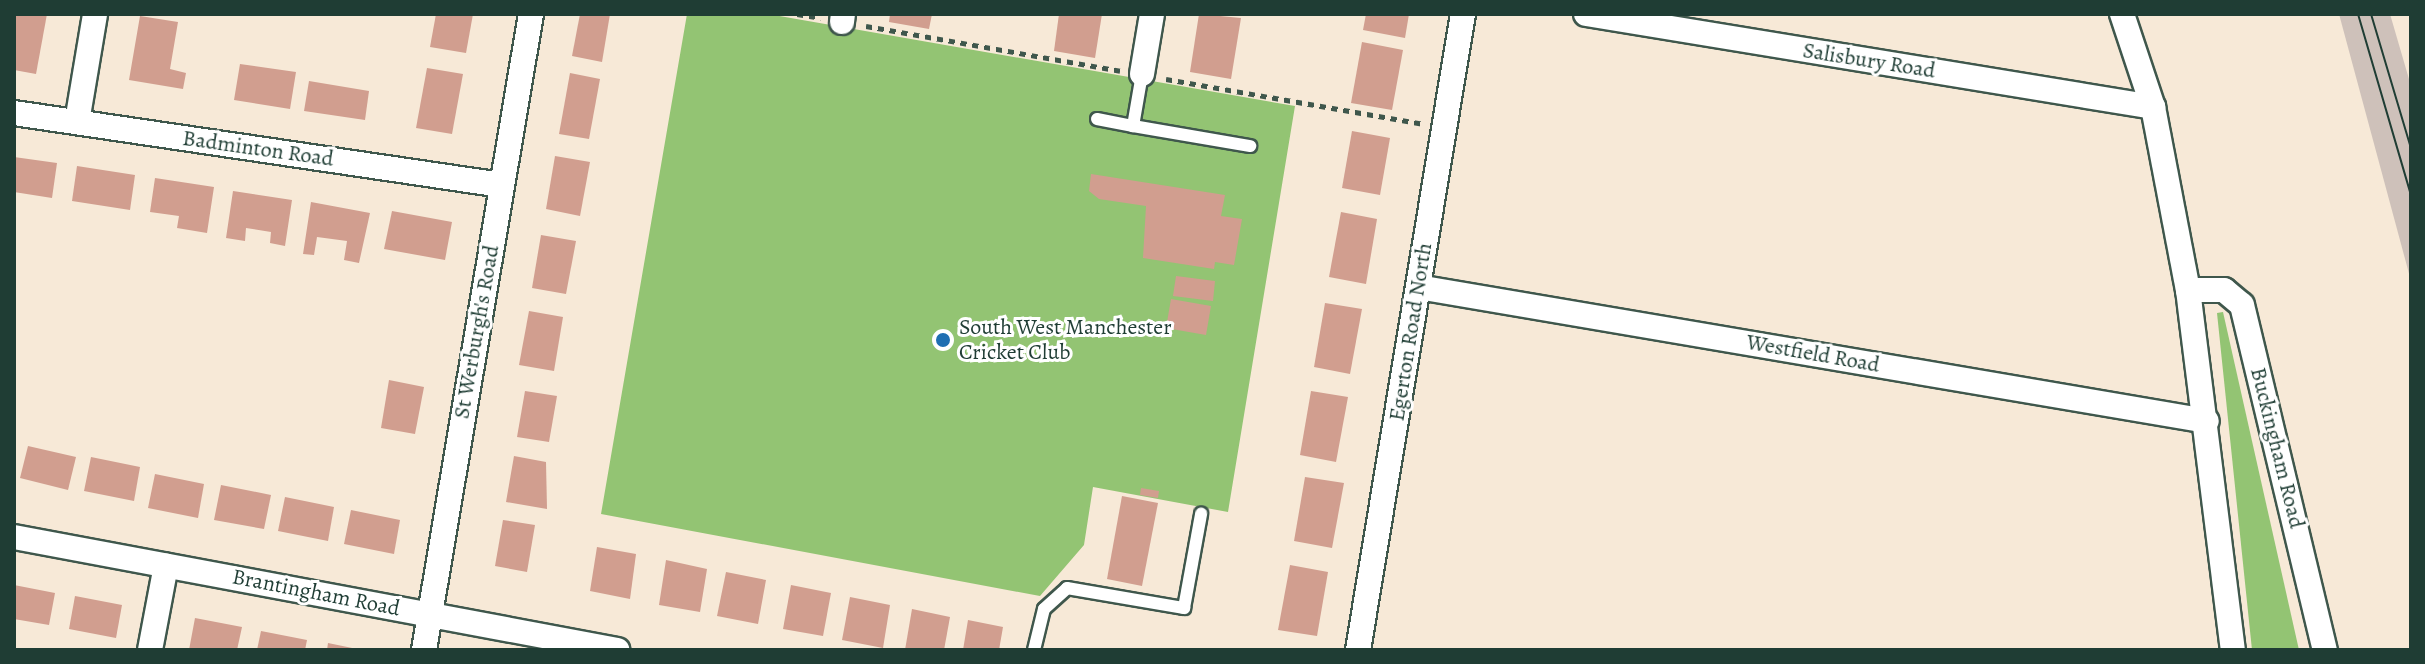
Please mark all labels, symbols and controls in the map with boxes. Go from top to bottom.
street label: Salisbury Road [1801,38,1937,84]
street label: Badminton Road [181,125,335,173]
street label: Egerton Road North [1384,241,1438,423]
street label: St Werburgh's Road [449,243,505,421]
place label: South West Manchester Cricket Club [959,314,1172,366]
street label: Westfield Road [1744,329,1882,379]
marker: South West Manchester Cricket Club [934,331,952,349]
street label: Buckingham Road [2244,365,2310,531]
street label: Brantingham Road [230,564,402,622]

